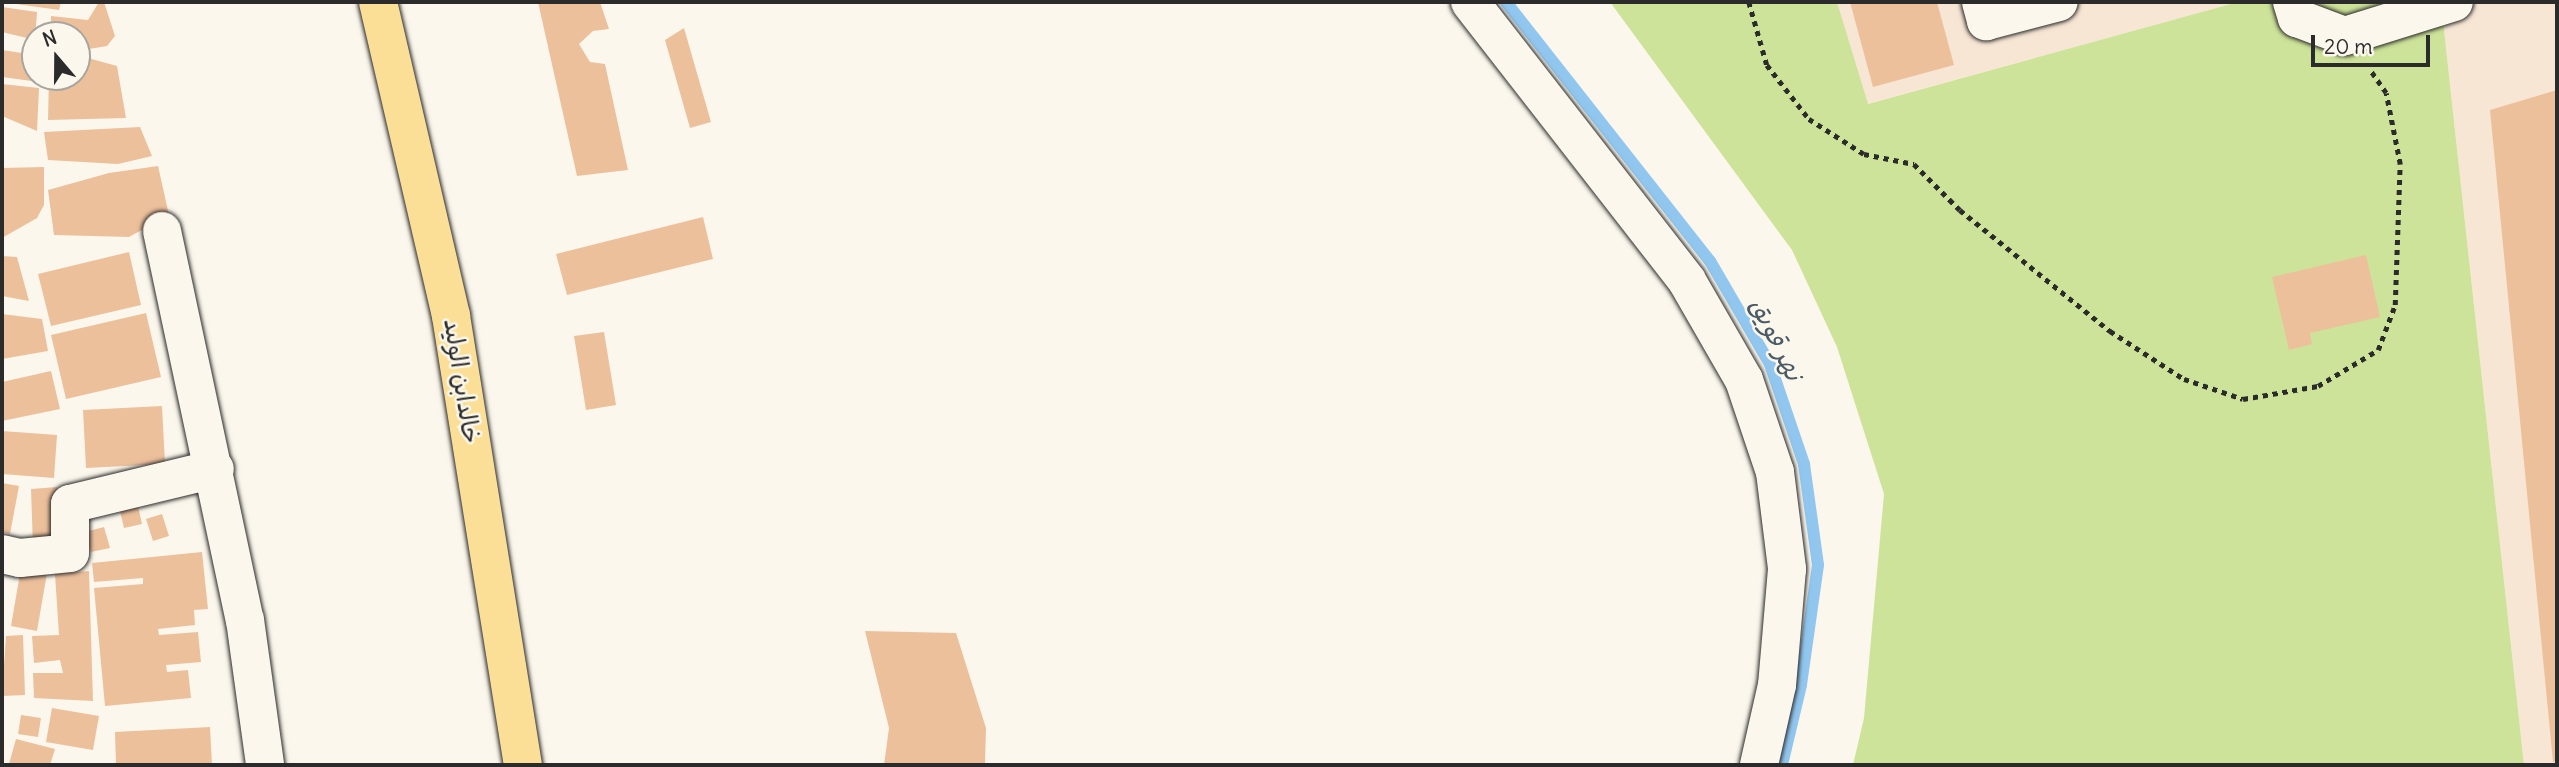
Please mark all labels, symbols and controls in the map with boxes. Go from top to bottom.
north arrow [21,21,91,91]
scale bar [2314,21,2433,65]
text: N [39,25,60,52]
text: 20 m [2324,33,2373,60]
water label: نهر قويق [1744,293,1810,385]
street label: خالدابن الوليد [438,317,486,445]

